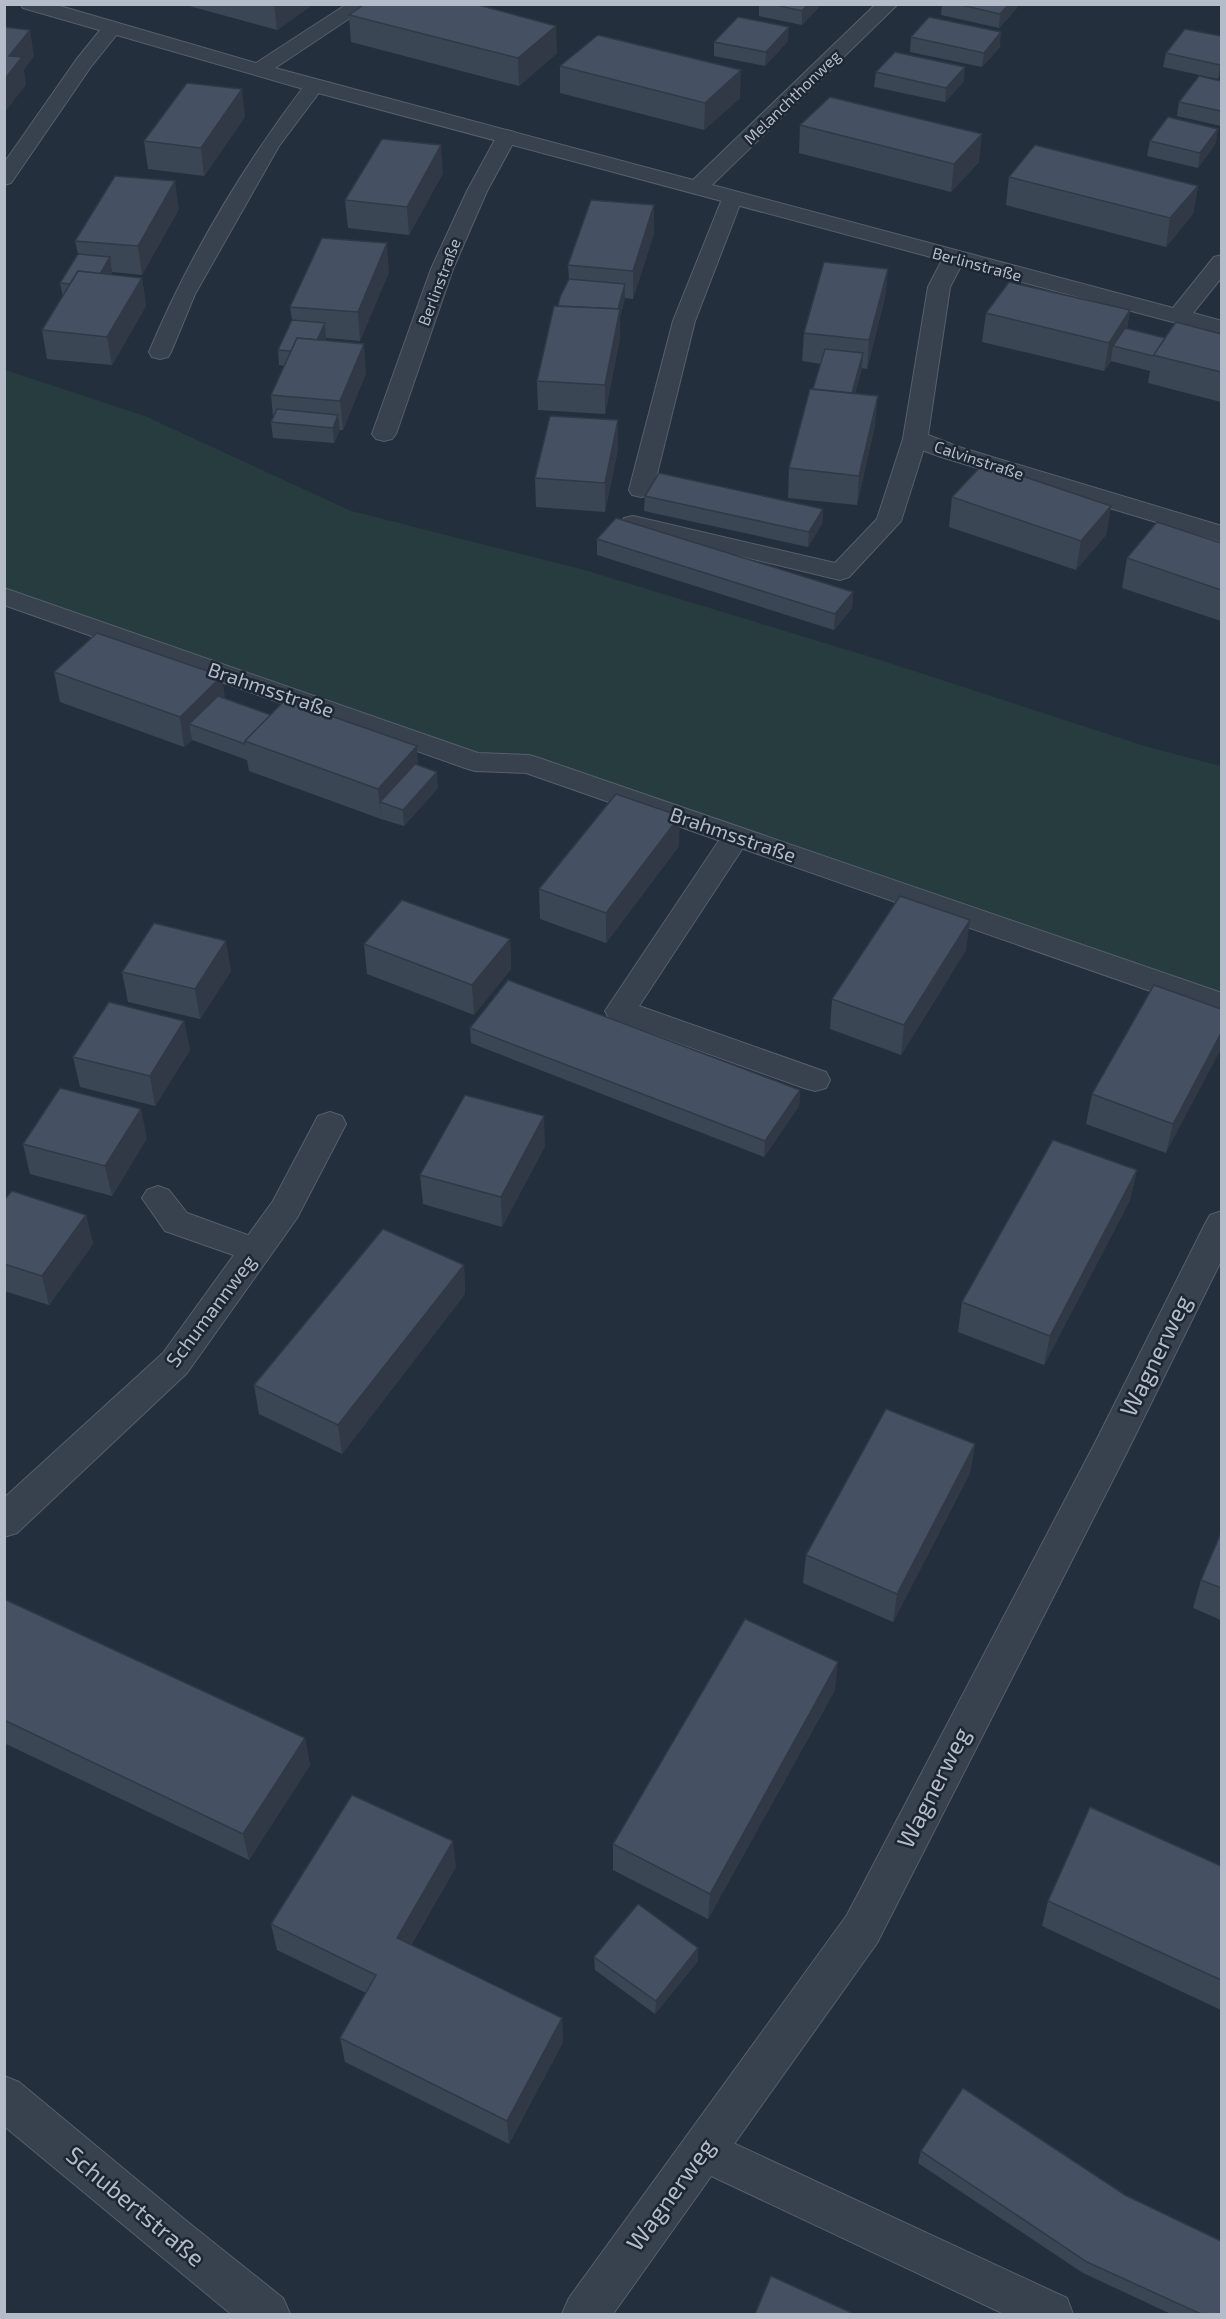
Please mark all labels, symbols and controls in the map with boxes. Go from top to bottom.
street label: Melanchthonweg [739,46,844,148]
street label: Berlinstraße [413,236,464,328]
street label: Berlinstraße [930,242,1024,285]
street label: Calvinstraße [932,436,1026,483]
street label: Brahmsstraße [205,656,338,722]
street label: Brahmsstraße [667,801,800,867]
street label: Schumannweg [160,1250,260,1371]
street label: Wagnerweg [1113,1290,1197,1421]
street label: Wagnerweg [890,1722,975,1852]
street label: Wagnerweg [619,2132,720,2256]
street label: Schubertstraße [61,2140,211,2272]

